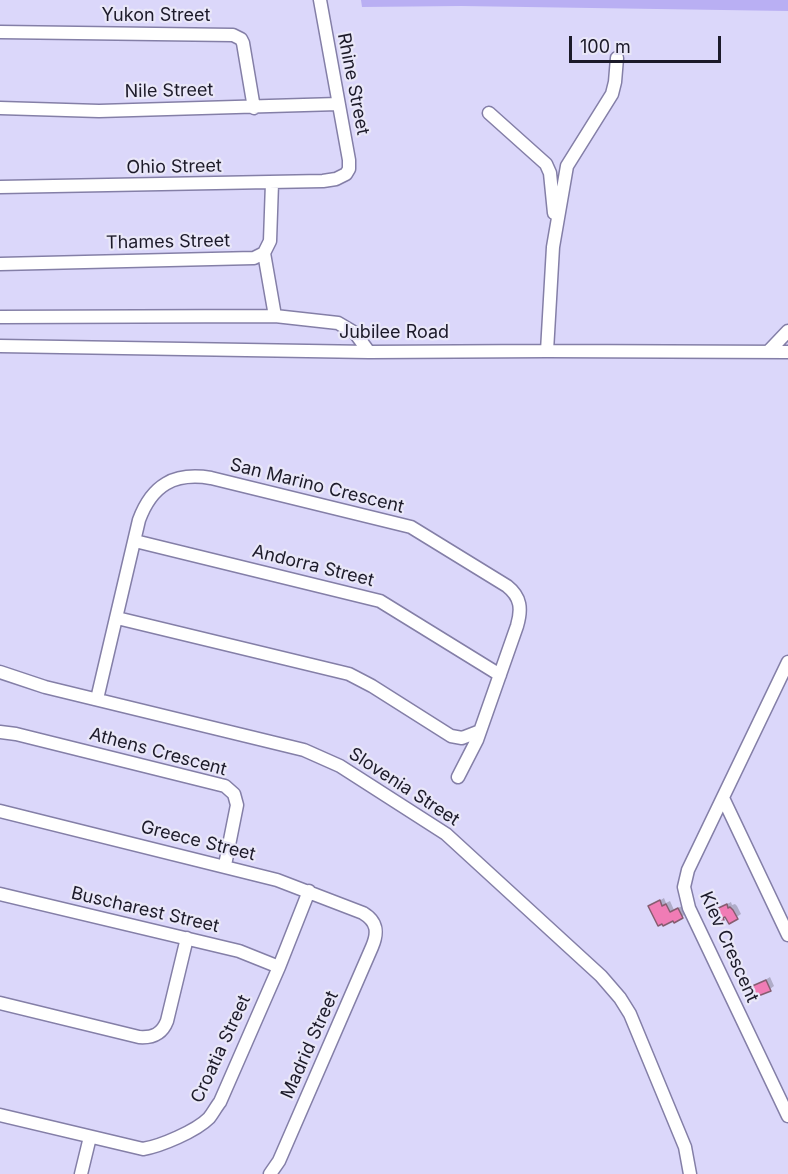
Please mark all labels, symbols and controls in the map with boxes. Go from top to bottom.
street label: Yukon Street [102,5,210,27]
scale bar [572,24,724,62]
street label: Rhine Street [333,31,373,137]
text: 100 m [580,36,631,57]
street label: Nile Street [125,79,213,103]
street label: Ohio Street [126,155,222,179]
street label: Thames Street [106,230,230,254]
street label: Jubilee Road [339,322,449,344]
street label: San Marino Crescent [228,454,406,518]
street label: Andorra Street [250,540,376,592]
street label: Athens Crescent [87,723,229,781]
street label: Slovenia Street [345,743,463,831]
street label: Greece Street [138,816,258,866]
street label: Buscharest Street [69,882,221,938]
street label: Kiev Crescent [695,888,763,1006]
street label: Madrid Street [277,988,343,1102]
street label: Croatia Street [187,991,255,1107]

